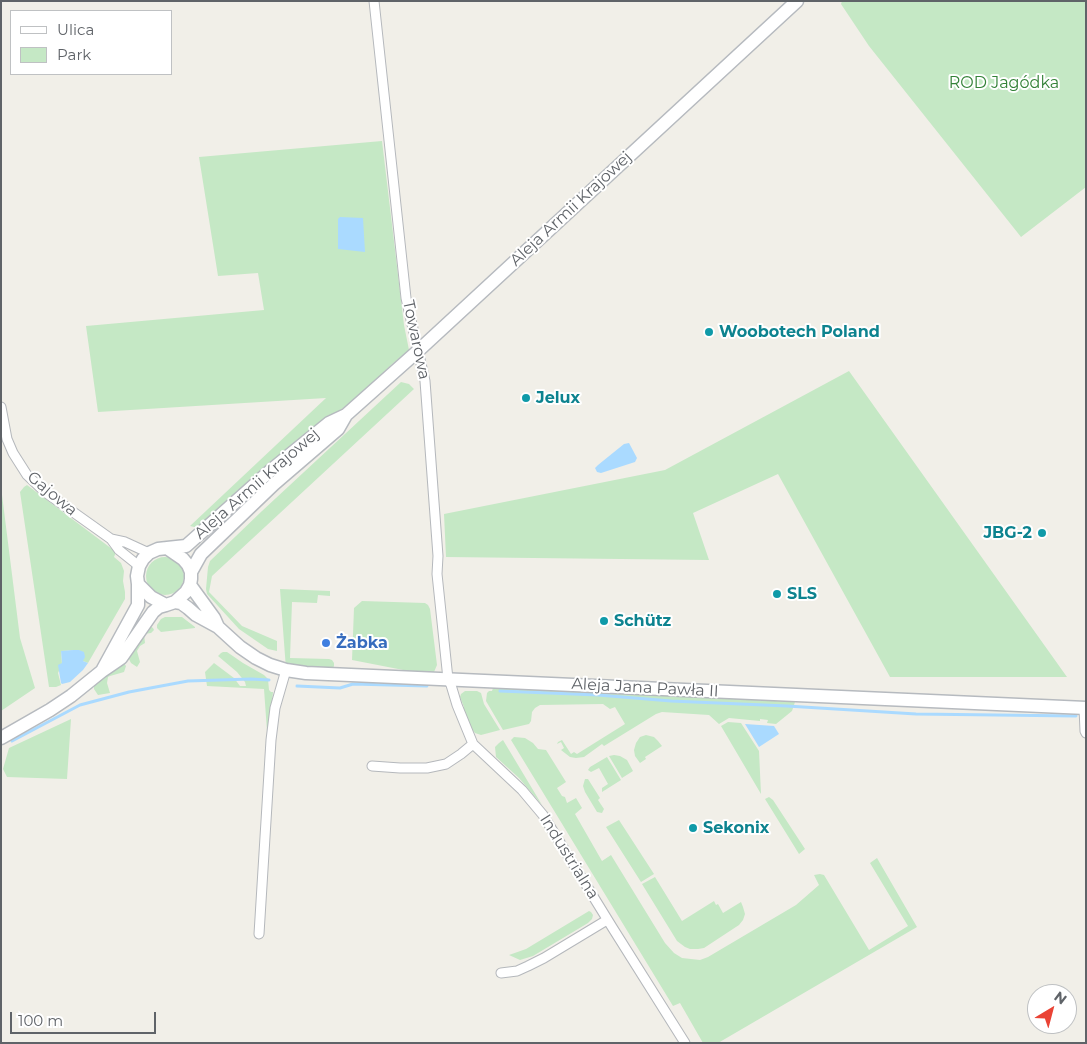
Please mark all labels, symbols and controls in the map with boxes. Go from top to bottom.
legend [10,10,172,75]
text: Ulica [57,20,94,39]
text: Park [57,45,91,64]
park label: ROD Jagódka [949,73,1059,93]
street label: Aleja Armii Krajowej [506,148,636,270]
street label: Towarowa [398,299,434,381]
place label: Woobotech Poland [719,322,880,342]
marker: Woobotech Poland [703,326,715,338]
place label: Jelux [536,388,580,408]
marker: Jelux [520,392,532,404]
street label: Aleja Armii Krajowej [191,425,323,543]
street label: Gajowa [23,468,81,520]
place label: JBG-2 [983,523,1032,543]
marker: JBG-2 [1036,527,1048,539]
place label: SLS [787,584,817,604]
marker: SLS [771,588,783,600]
place label: Schütz [614,611,671,631]
marker: Schütz [598,615,610,627]
place label: Żabka [336,633,388,653]
marker: Żabka [320,637,332,649]
street label: Aleja Jana Pawła II [571,675,719,701]
street label: Industrialna [535,811,603,903]
place label: Sekonix [703,818,769,838]
marker: Sekonix [687,822,699,834]
north arrow [1027,984,1077,1034]
text: N [1050,987,1070,1008]
scale bar [12,1002,159,1034]
text: 100 m [18,1011,63,1030]

